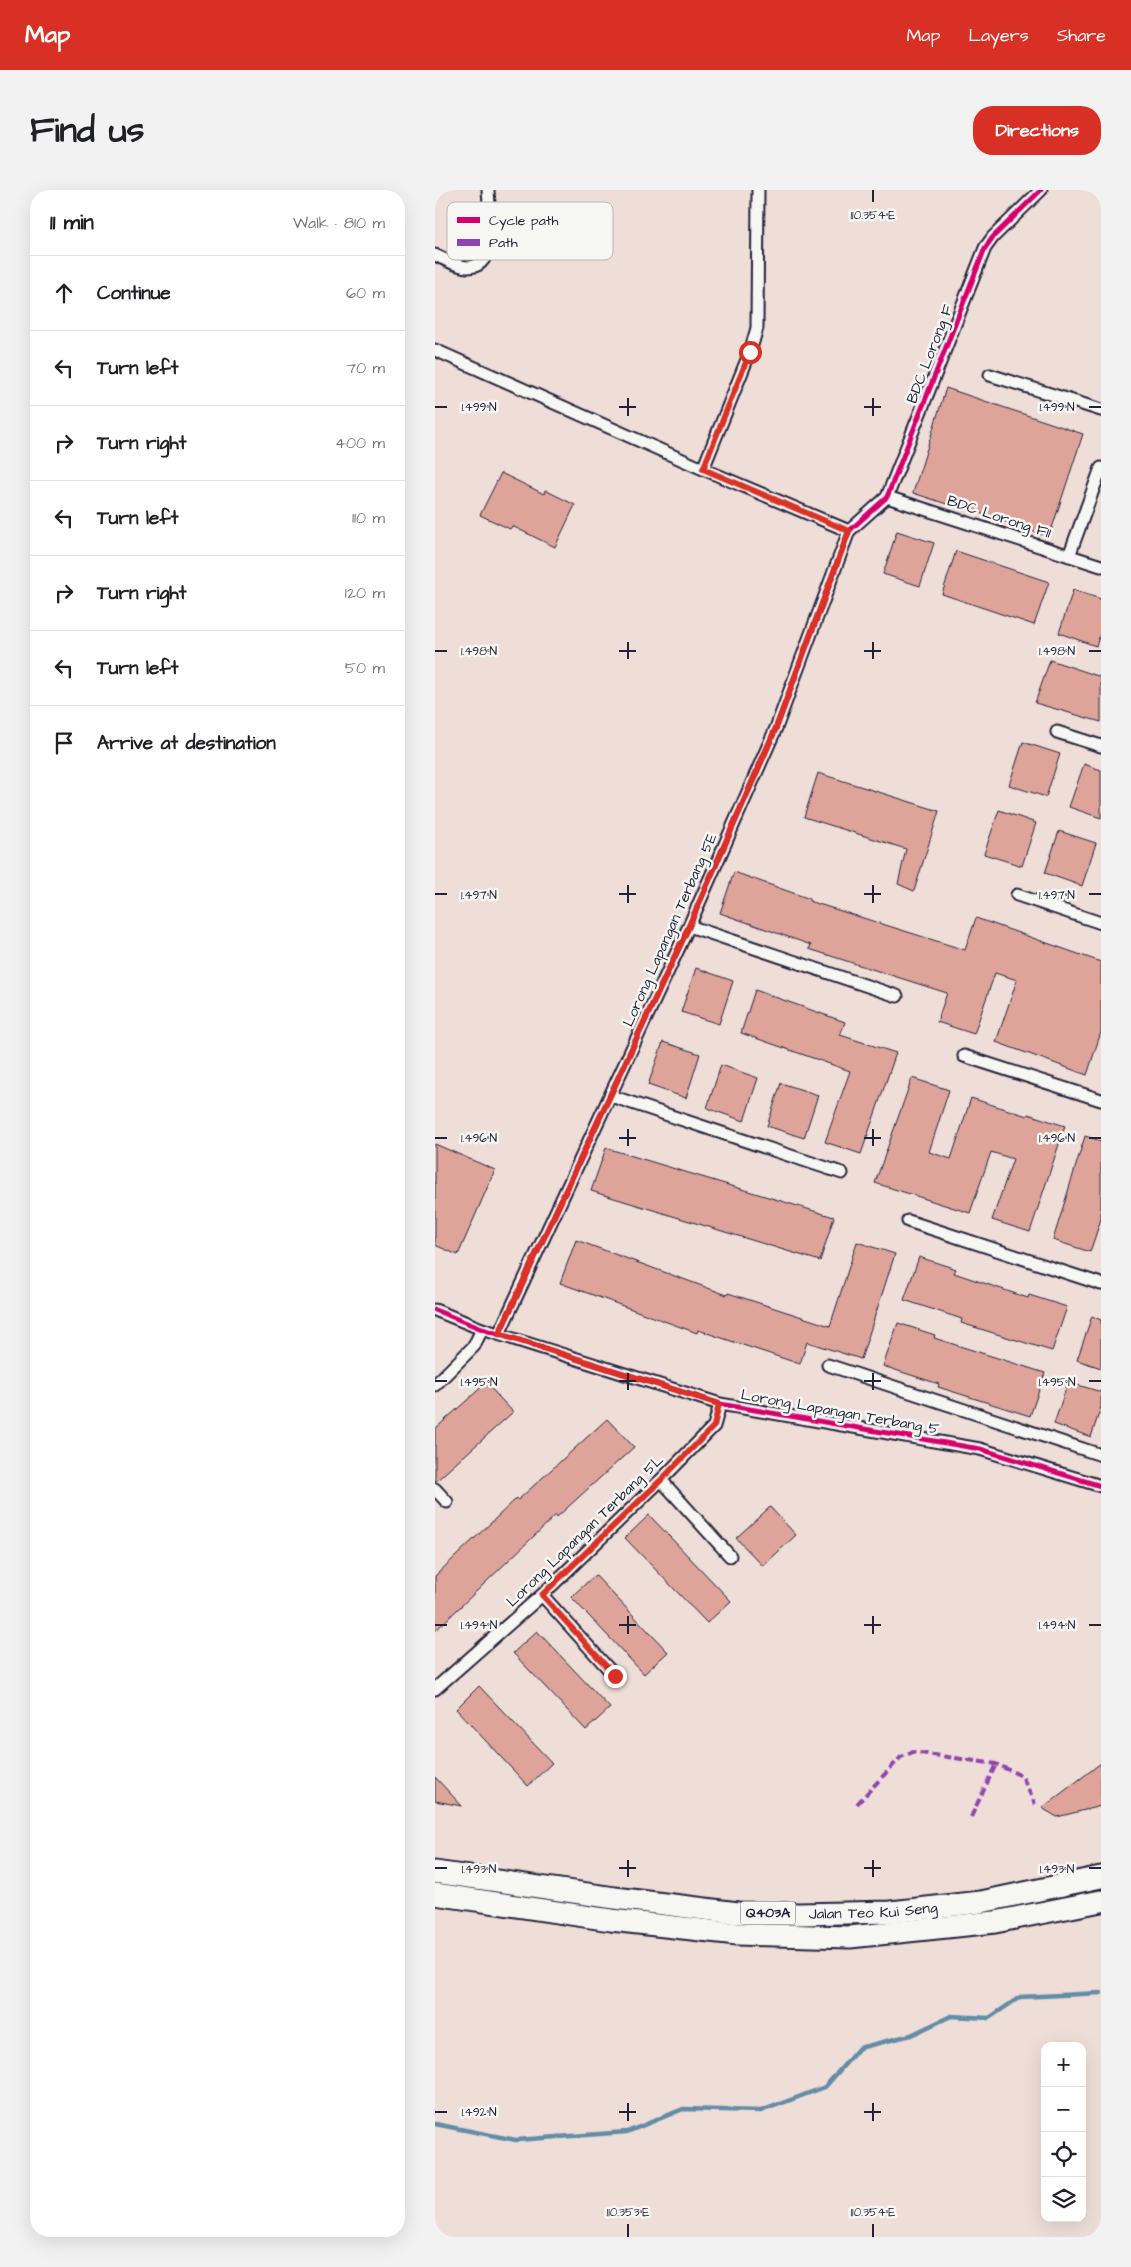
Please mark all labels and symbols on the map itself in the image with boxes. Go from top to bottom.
legend [447,202,613,260]
text: 110.354°E [851,207,895,224]
text: Cycle path [489,211,558,231]
text: Path [489,233,518,253]
street label: BDC Lorong F [902,301,960,407]
route start [739,341,762,364]
text: 1.499°N [461,399,497,416]
text: 1.499°N [1039,399,1075,416]
street label: BDC Lorong F11 [944,490,1054,545]
text: 1.498°N [461,643,498,660]
text: 1.498°N [1039,643,1076,660]
street label: Lorong Lapangan Terbang 5E [618,830,723,1030]
text: 1.497°N [461,887,497,904]
text: 1.497°N [1039,887,1075,904]
text: 1.496°N [461,1130,497,1147]
text: 1.496°N [1039,1130,1075,1147]
text: 1.495°N [461,1374,498,1391]
text: 1.495°N [1039,1374,1076,1391]
street label: Lorong Lapangan Terbang 5 [739,1384,941,1441]
street label: Lorong Lapangan Terbang 5L [502,1450,669,1613]
text: 1.494°N [461,1617,498,1634]
text: 1.494°N [1039,1617,1076,1634]
route end [604,1665,627,1688]
text: 1.493°N [462,1861,497,1878]
text: 1.493°N [1040,1861,1075,1878]
street label: Jalan Teo Kui Seng [808,1896,939,1924]
road number: Q403A [741,1902,795,1925]
text: 1.492°N [461,2104,497,2121]
text: 110.353°E [607,2204,649,2221]
text: 110.354°E [851,2204,895,2221]

